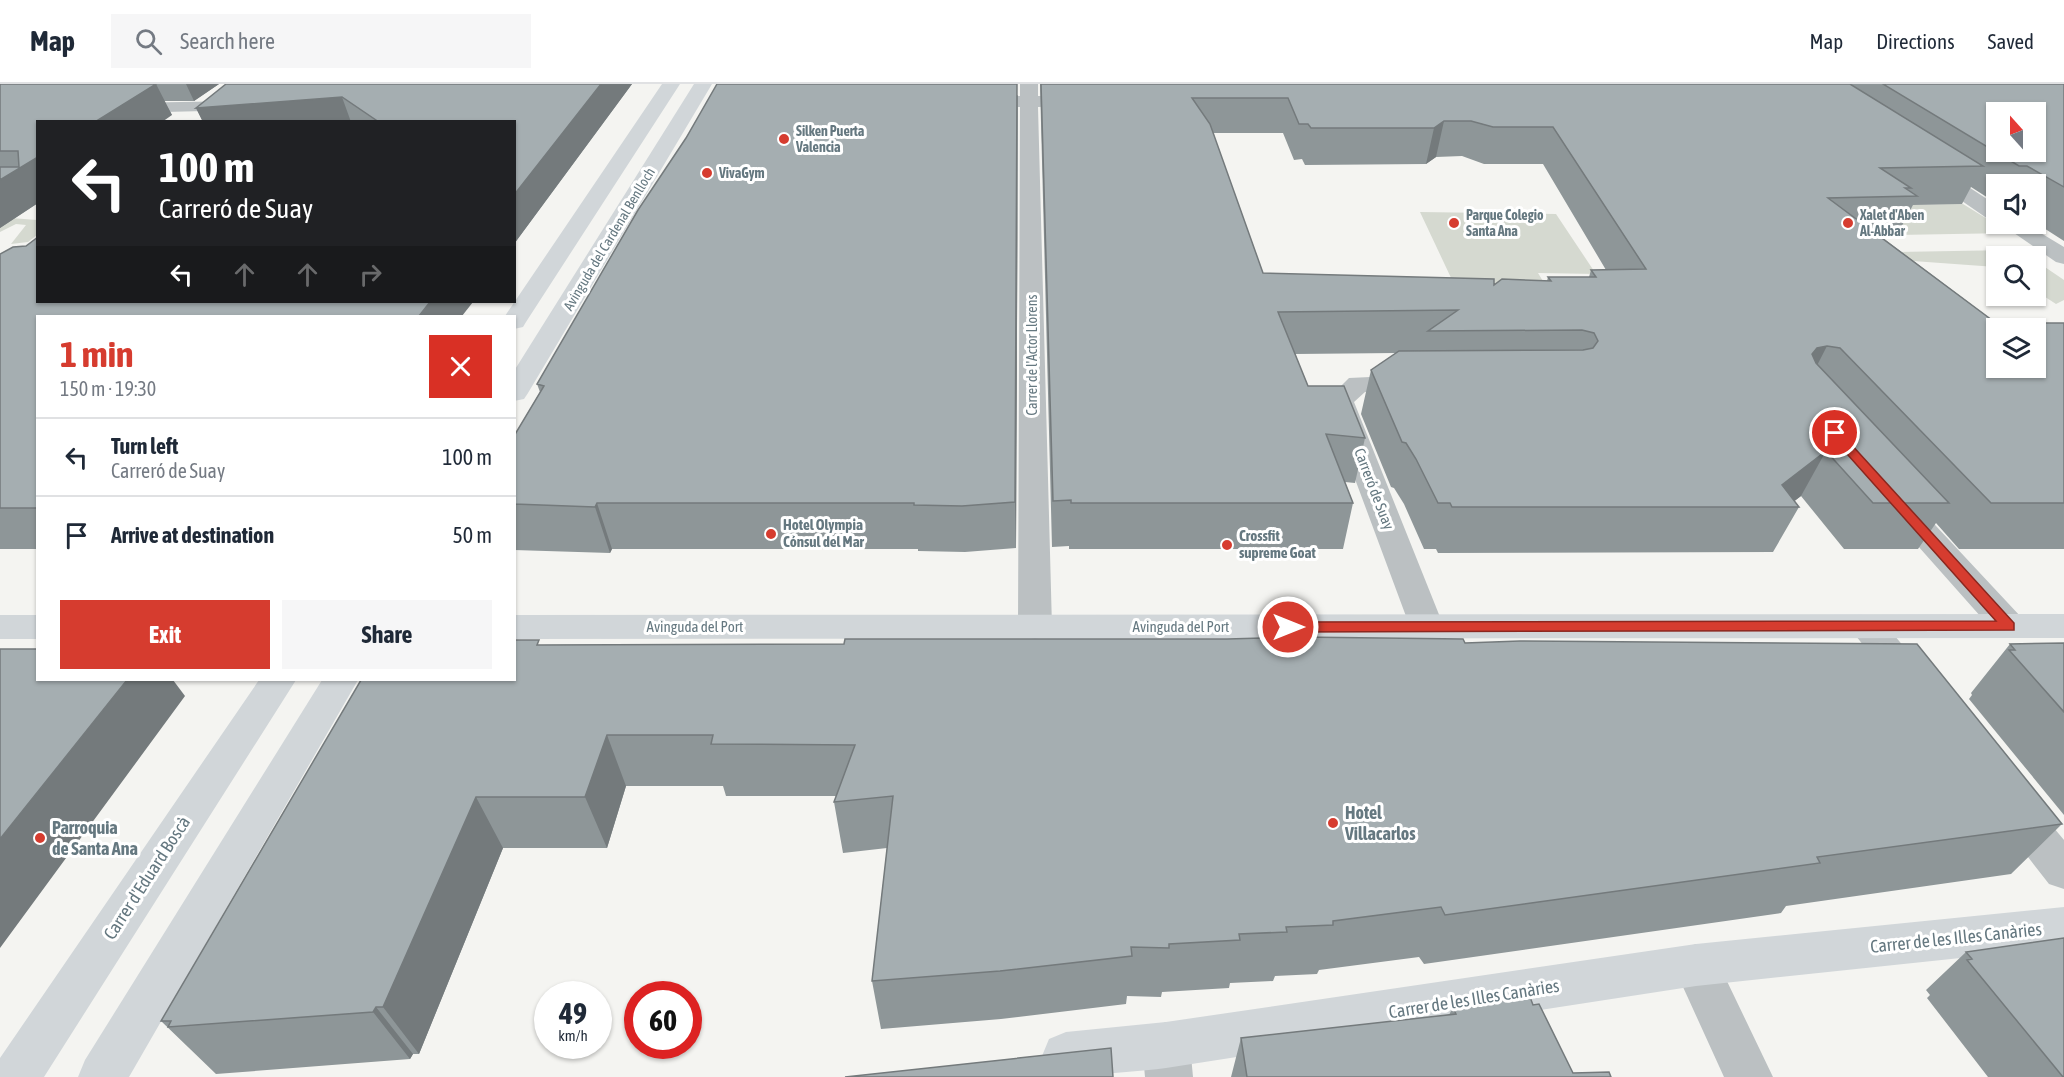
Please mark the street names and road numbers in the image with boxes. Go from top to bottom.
street label: Avinguda del Cardenal Benlloch [560,165,658,313]
street label: Carrer de l'Actor Llorens [1024,295,1040,415]
street label: Carreró de Suay [1351,446,1398,532]
street label: Avinguda del Port [647,618,743,635]
street label: Avinguda del Port [1133,618,1229,635]
street label: Carrer d'Eduard Boscà [99,812,194,943]
street label: Carrer de les Illes Canàries [1869,918,2043,957]
street label: Carrer de les Illes Canàries [1387,975,1561,1022]

